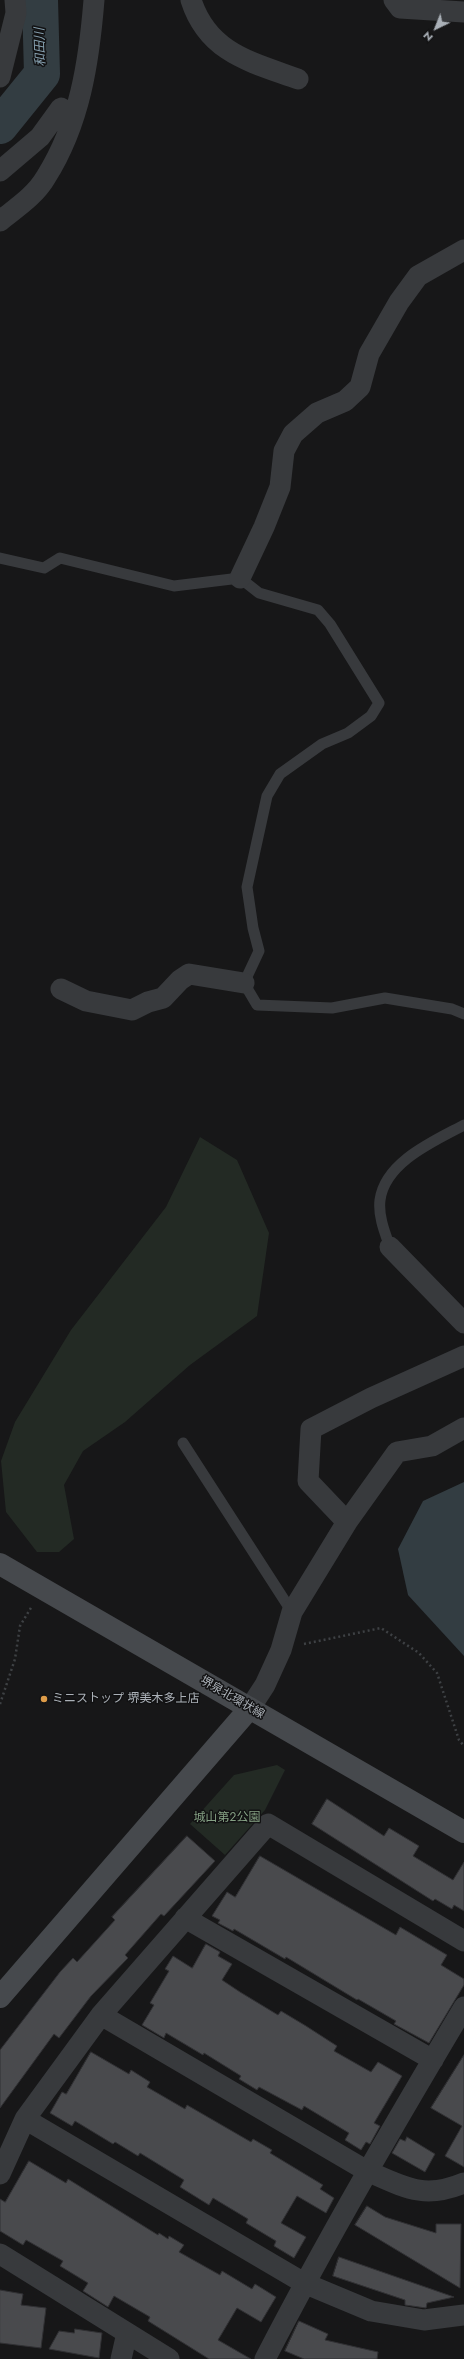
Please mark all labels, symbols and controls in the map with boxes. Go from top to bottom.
north arrow [416,8,456,48]
water label: 和田川 [33,27,49,67]
text: N [419,28,436,46]
street label: 堺泉北環状線 [197,1674,267,1722]
place label: ミニストップ 堺美木多上店 [52,1692,200,1706]
marker: ミニストップ 堺美木多上店 [39,1694,49,1704]
park label: 城山第2公園 [194,1811,260,1825]

